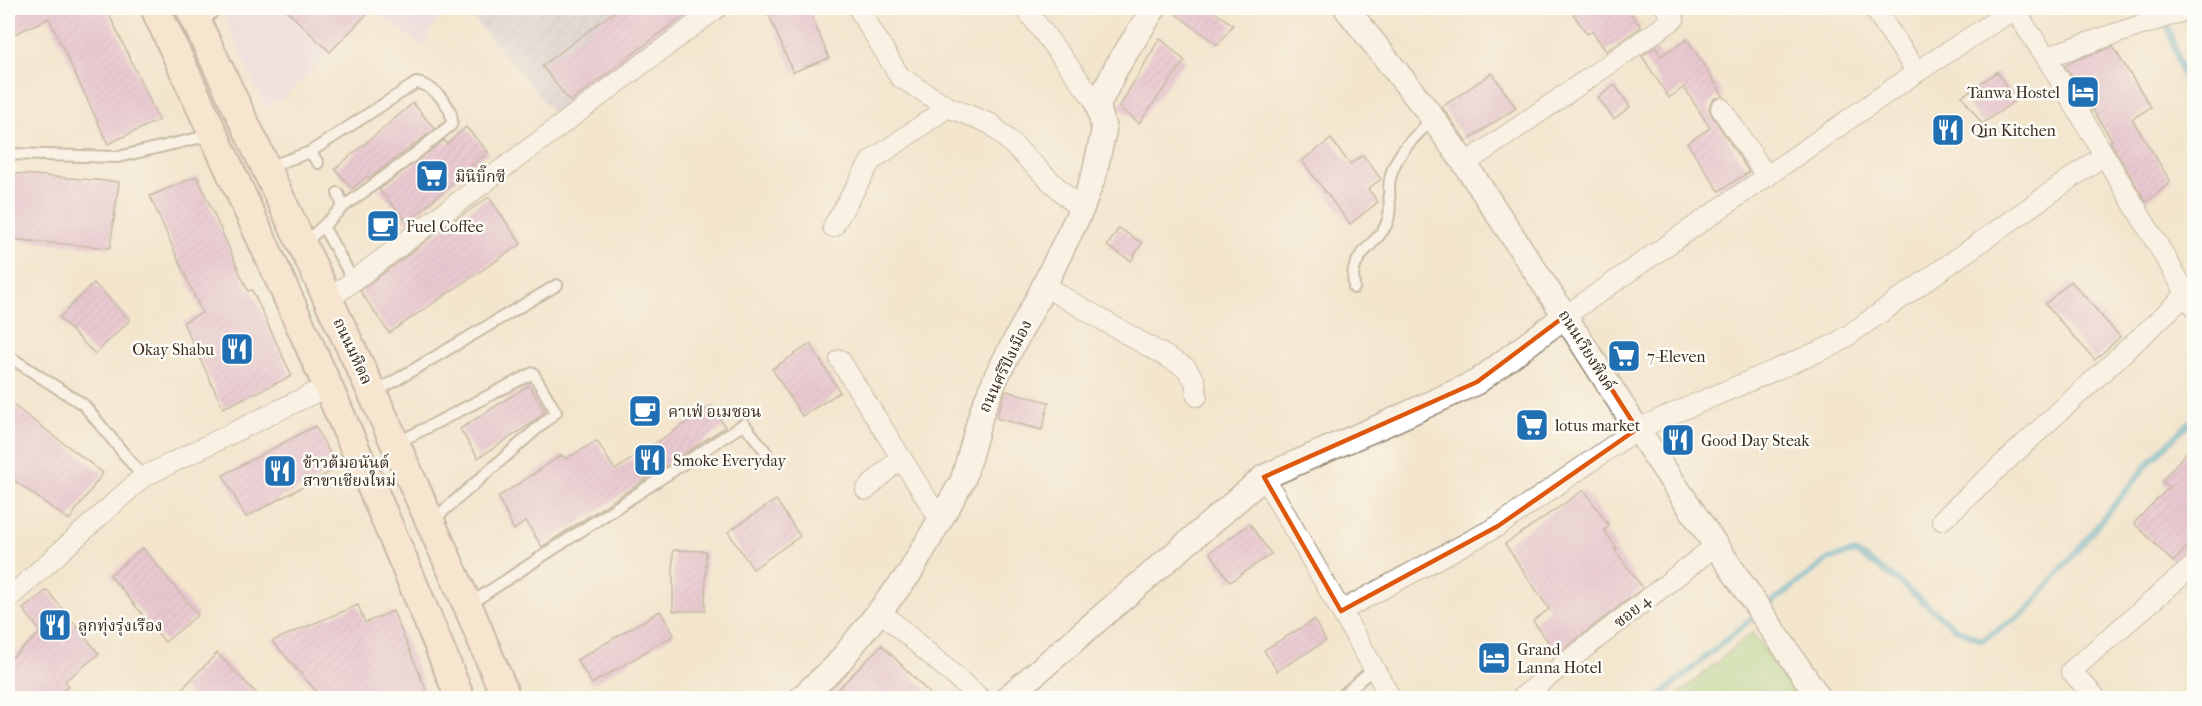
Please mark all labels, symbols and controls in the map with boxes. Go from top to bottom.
hotel icon: Tanwa Hostel [2065,74,2101,110]
place label: Tanwa Hostel [1967,83,2061,102]
restaurant icon: Qin Kitchen [1930,112,1966,148]
place label: Qin Kitchen [1971,121,2057,140]
supermarket icon: มินิบิ๊กซี [414,158,450,194]
place label: มินิบิ๊กซี [455,165,506,186]
cafe icon: Fuel Coffee [365,208,401,244]
place label: Fuel Coffee [406,217,484,236]
street label: ถนนเวียงพิงค์ [1555,306,1619,394]
street label: ถนนมหิดล [329,315,377,387]
street label: ถนนศรีปิงเมือง [974,317,1036,415]
restaurant icon: Okay Shabu [219,331,255,367]
supermarket icon: 7-Eleven [1606,338,1642,374]
place label: Okay Shabu [132,340,214,359]
place label: 7-Eleven [1647,347,1706,366]
cafe icon: คาเฟ่ อเมซอน [627,393,663,429]
place label: คาเฟ่ อเมซอน [668,402,761,421]
supermarket icon: lotus market [1514,407,1550,443]
place label: lotus market [1554,416,1641,435]
restaurant icon: Good Day Steak [1660,422,1696,458]
place label: Good Day Steak [1701,431,1810,450]
restaurant icon: Smoke Everyday [632,442,668,478]
place label: Smoke Everyday [673,451,787,470]
restaurant icon: ข้าวต้มอนันต์ สาขาเชียงใหม่ [262,453,298,489]
place label: ข้าวต้มอนันต์ สาขาเชียงใหม่ [303,453,396,490]
street label: ซอย 4 [1610,590,1655,631]
restaurant icon: ลูกทุ่งรุ่งเรือง [37,607,73,643]
place label: ลูกทุ่งรุ่งเรือง [78,616,162,637]
hotel icon: Grand Lanna Hotel [1476,640,1512,676]
place label: Grand Lanna Hotel [1517,640,1603,677]

